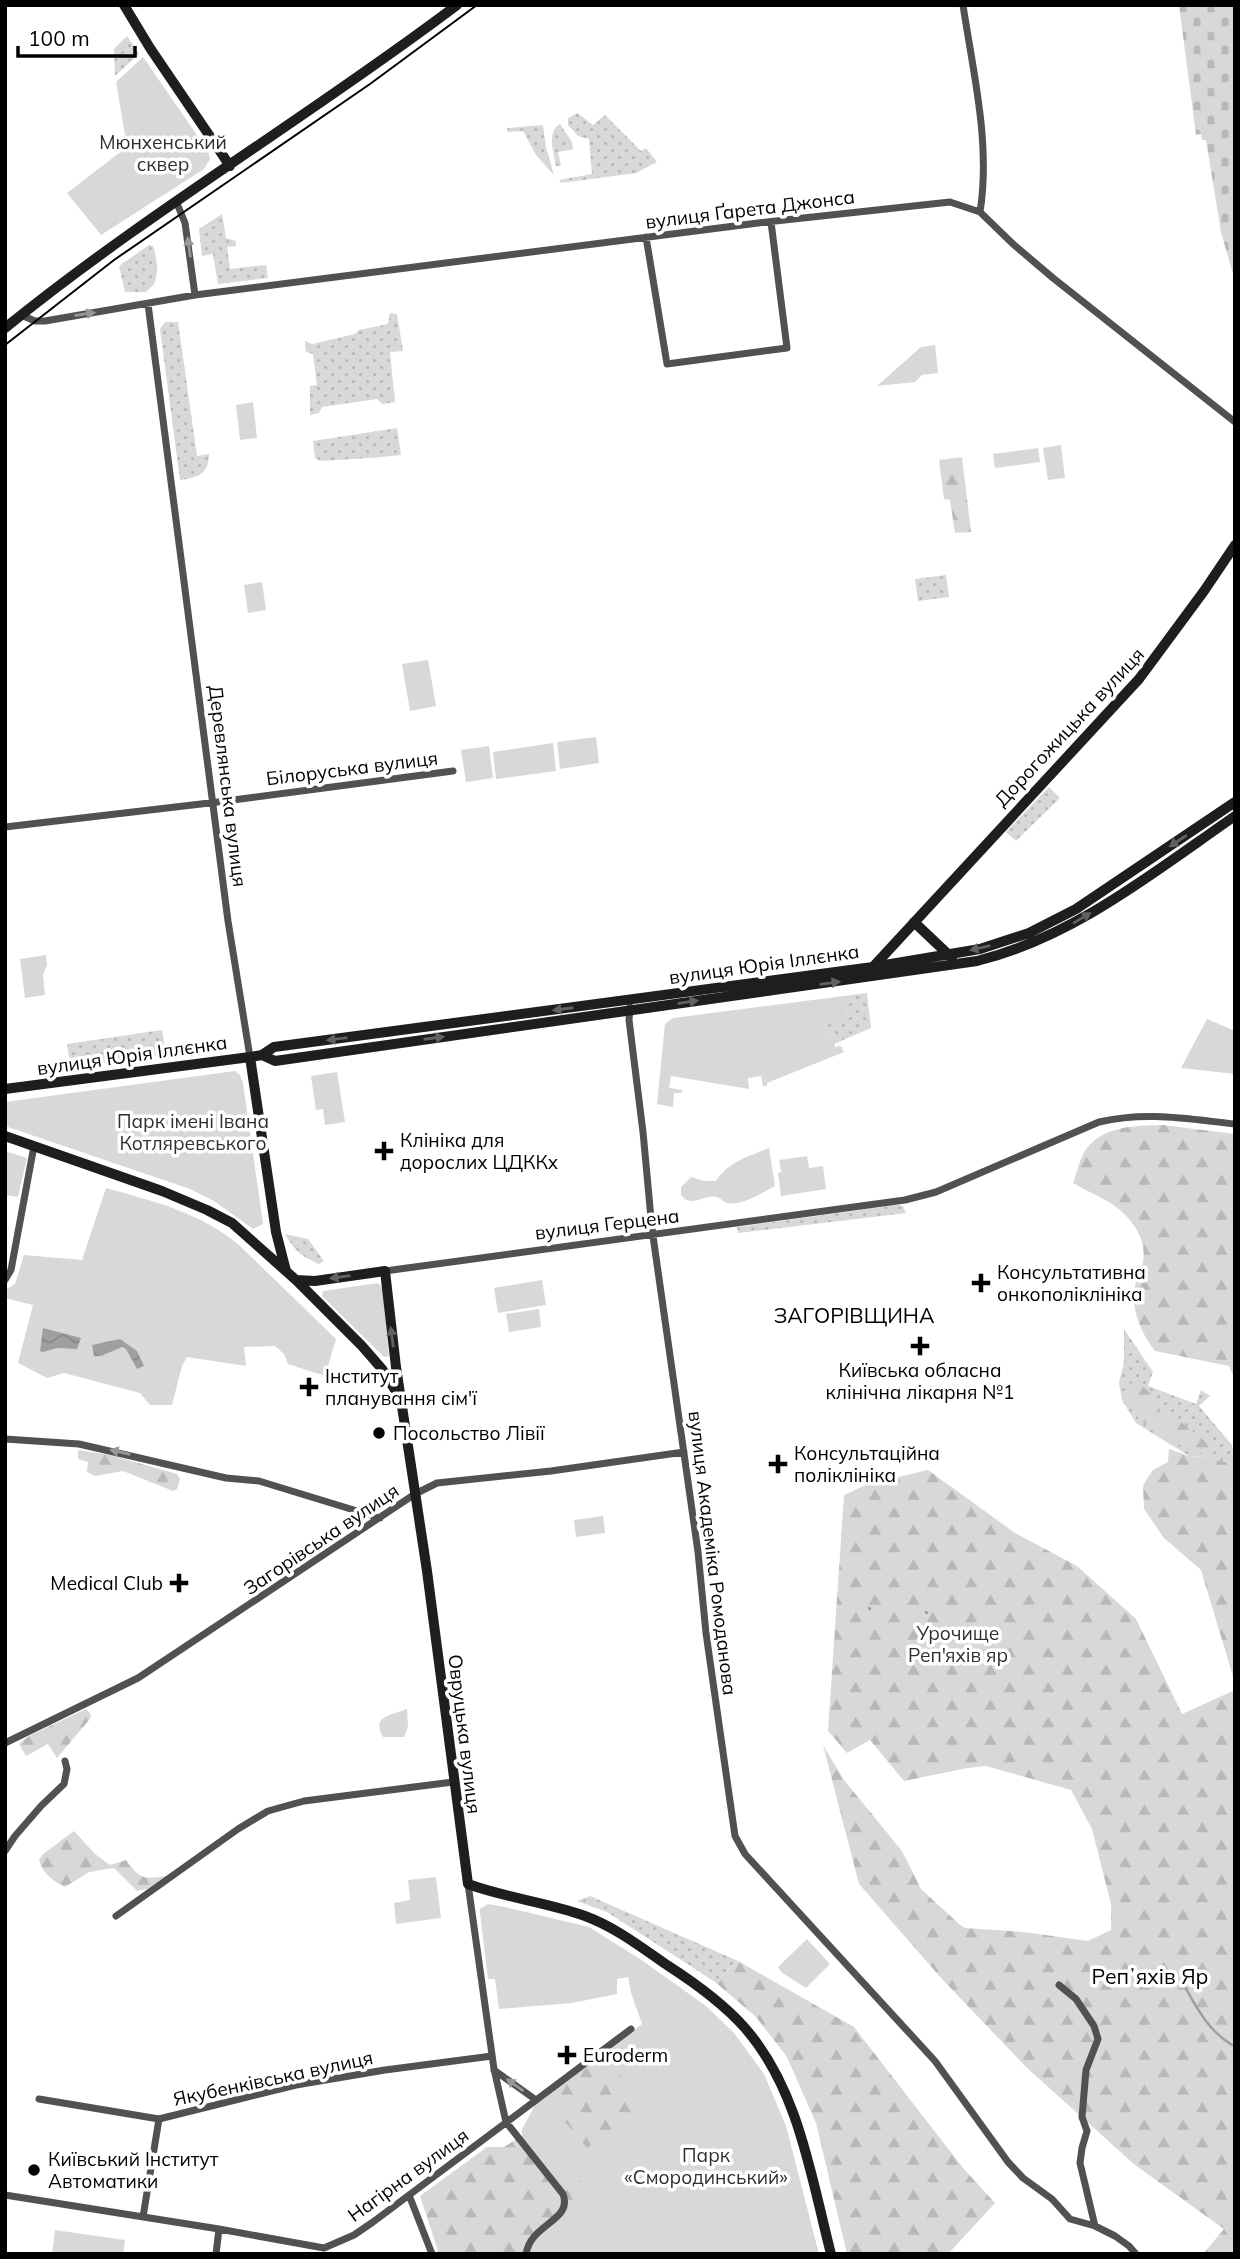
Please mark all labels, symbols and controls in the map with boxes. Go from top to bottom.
scale bar [18,14,135,58]
text: 100 m [28,25,90,51]
park label: Мюнхенський сквер [99,130,227,176]
street label: вулиця Ґарета Джонса [644,184,856,234]
one-way arrow [183,236,194,258]
one-way arrow [74,309,96,320]
street label: Дорогожицька вулиця [989,643,1149,811]
street label: Деревлянська вулиця [204,684,252,888]
street label: Білоруська вулиця [265,746,439,790]
one-way arrow [1168,834,1188,847]
one-way arrow [1073,912,1092,924]
street label: вулиця Юрія Іллєнка [667,939,861,989]
one-way arrow [969,943,991,954]
one-way arrow [819,977,841,988]
one-way arrow [677,996,699,1007]
one-way arrow [552,1004,574,1015]
street label: вулиця Юрія Іллєнка [35,1030,229,1080]
one-way arrow [326,1033,348,1044]
one-way arrow [423,1033,445,1044]
park label: Парк імені Івана Котляревського [117,1109,269,1155]
place label: Клініка для дорослих ЦДККх [400,1128,559,1174]
marker: Клініка для дорослих ЦДККх [374,1141,394,1161]
street label: вулиця Герцена [533,1203,681,1245]
place label: Консультативна онкополіклініка [997,1260,1146,1306]
one-way arrow [329,1272,351,1283]
marker: Консультативна онкополіклініка [971,1273,991,1293]
district label: ЗАГОРІВЩИНА [774,1302,935,1328]
one-way arrow [387,1326,398,1348]
marker: Київська обласна клінічна лікарня №1 [910,1336,930,1356]
place label: Київська обласна клінічна лікарня №1 [826,1358,1014,1404]
place label: Інститут планування сім'ї [325,1364,477,1410]
marker: Інститут планування сім'ї [299,1377,319,1397]
street label: вулиця Академіка Ромоданова [684,1409,742,1697]
place label: Посольство Лівії [393,1421,545,1445]
marker: Посольство Лівії [371,1425,387,1441]
place label: Консультаційна поліклініка [794,1441,940,1487]
one-way arrow [109,1447,131,1458]
marker: Консультаційна поліклініка [768,1454,788,1474]
street label: Загорівська вулиця [239,1478,403,1600]
place label: Medical Club [50,1571,163,1595]
marker: Medical Club [169,1573,189,1593]
park label: Урочище Реп'яхів яр [908,1621,1008,1667]
street label: Овруцька вулиця [443,1653,487,1815]
district label: Репʼяхів Яр [1092,1963,1208,1989]
place label: Euroderm [583,2043,668,2067]
street label: Якубенківська вулиця [171,2045,375,2111]
marker: Euroderm [557,2045,577,2065]
one-way arrow [506,2078,524,2092]
street label: Нагірна вулиця [343,2123,473,2227]
park label: Парк «Смородинський» [624,2143,788,2189]
place label: Київський Інститут Автоматики [48,2147,219,2193]
marker: Київський Інститут Автоматики [26,2162,42,2178]

